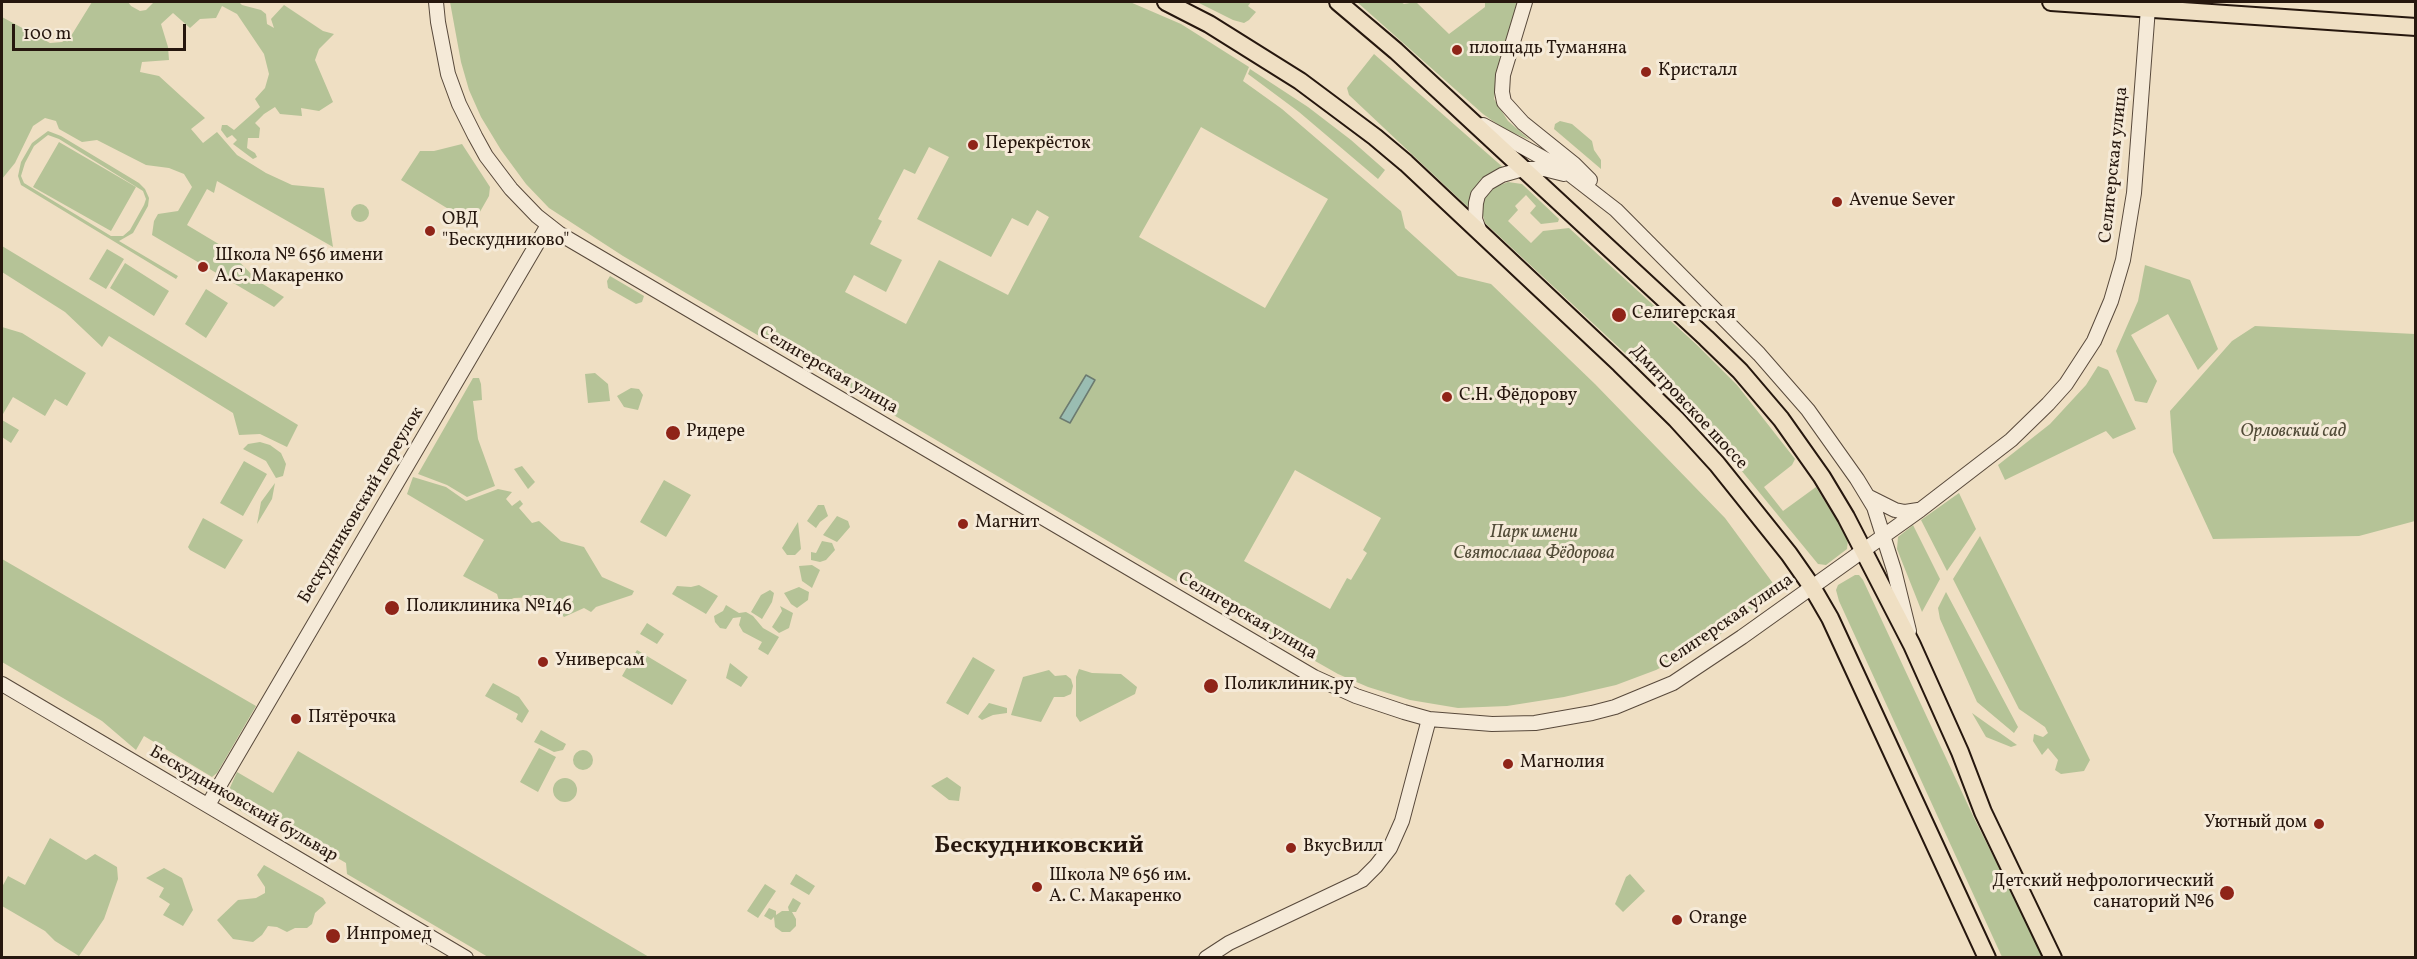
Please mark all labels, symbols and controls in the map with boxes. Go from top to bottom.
scale bar [15,12,189,50]
text: 100 m [23,22,72,47]
place label: площадь Туманяна [1469,39,1627,61]
marker: площадь Туманяна [1450,43,1464,57]
place label: Кристалл [1658,61,1737,83]
marker: Кристалл [1639,65,1653,79]
street label: Селигерская улица [2096,86,2134,244]
place label: Перекрёсток [985,134,1090,156]
marker: Перекрёсток [966,138,980,152]
place label: Avenue Sever [1849,191,1955,213]
marker: Avenue Sever [1830,195,1844,209]
place label: ОВД "Бескудниково" [442,210,570,252]
marker: ОВД "Бескудниково" [423,224,437,238]
place label: Школа № 656 имени А.С. Макаренко [215,246,383,288]
marker: Школа № 656 имени А.С. Макаренко [196,260,210,274]
place label: Селигерская [1632,304,1736,326]
marker: Селигерская [1610,306,1628,324]
street label: Селигерская улица [754,322,902,420]
street label: Дмитровское шоссе [1625,341,1751,475]
place label: С.Н. Фёдорову [1459,386,1577,408]
marker: С.Н. Фёдорову [1440,390,1454,404]
street label: Бескудниковский переулок [295,404,429,608]
place label: Ридере [686,422,745,444]
park label: Орловский сад [2240,422,2346,444]
marker: Ридере [664,424,682,442]
place label: Магнит [975,513,1039,535]
marker: Магнит [956,517,970,531]
park label: Парк имени Святослава Фёдорова [1453,523,1615,566]
street label: Селигерская улица [1173,568,1321,666]
street label: Селигерская улица [1656,570,1798,676]
place label: Поликлиника №146 [406,597,572,619]
marker: Поликлиника №146 [383,599,401,617]
place label: Универсам [555,651,645,673]
marker: Универсам [536,655,550,669]
place label: Поликлиник.ру [1224,675,1354,697]
marker: Поликлиник.ру [1202,677,1220,695]
place label: Пятёрочка [308,708,396,730]
marker: Пятёрочка [289,712,303,726]
street label: Бескудниковский бульвар [145,742,341,868]
place label: Магнолия [1520,753,1604,775]
marker: Магнолия [1501,757,1515,771]
place label: Уютный дом [2204,813,2307,835]
marker: Уютный дом [2312,817,2326,831]
district label: Бескудниковский [934,834,1144,862]
place label: ВкусВилл [1303,837,1383,859]
marker: ВкусВилл [1284,841,1298,855]
place label: Школа № 656 им. А. С. Макаренко [1049,866,1191,908]
place label: Детский нефрологический санаторий №6 [1992,872,2214,914]
marker: Школа № 656 им. А. С. Макаренко [1030,880,1044,894]
marker: Детский нефрологический санаторий №6 [2218,884,2236,902]
place label: Orange [1689,909,1747,931]
marker: Orange [1670,913,1684,927]
place label: Инпромед [346,925,432,947]
marker: Инпромед [324,927,342,945]

